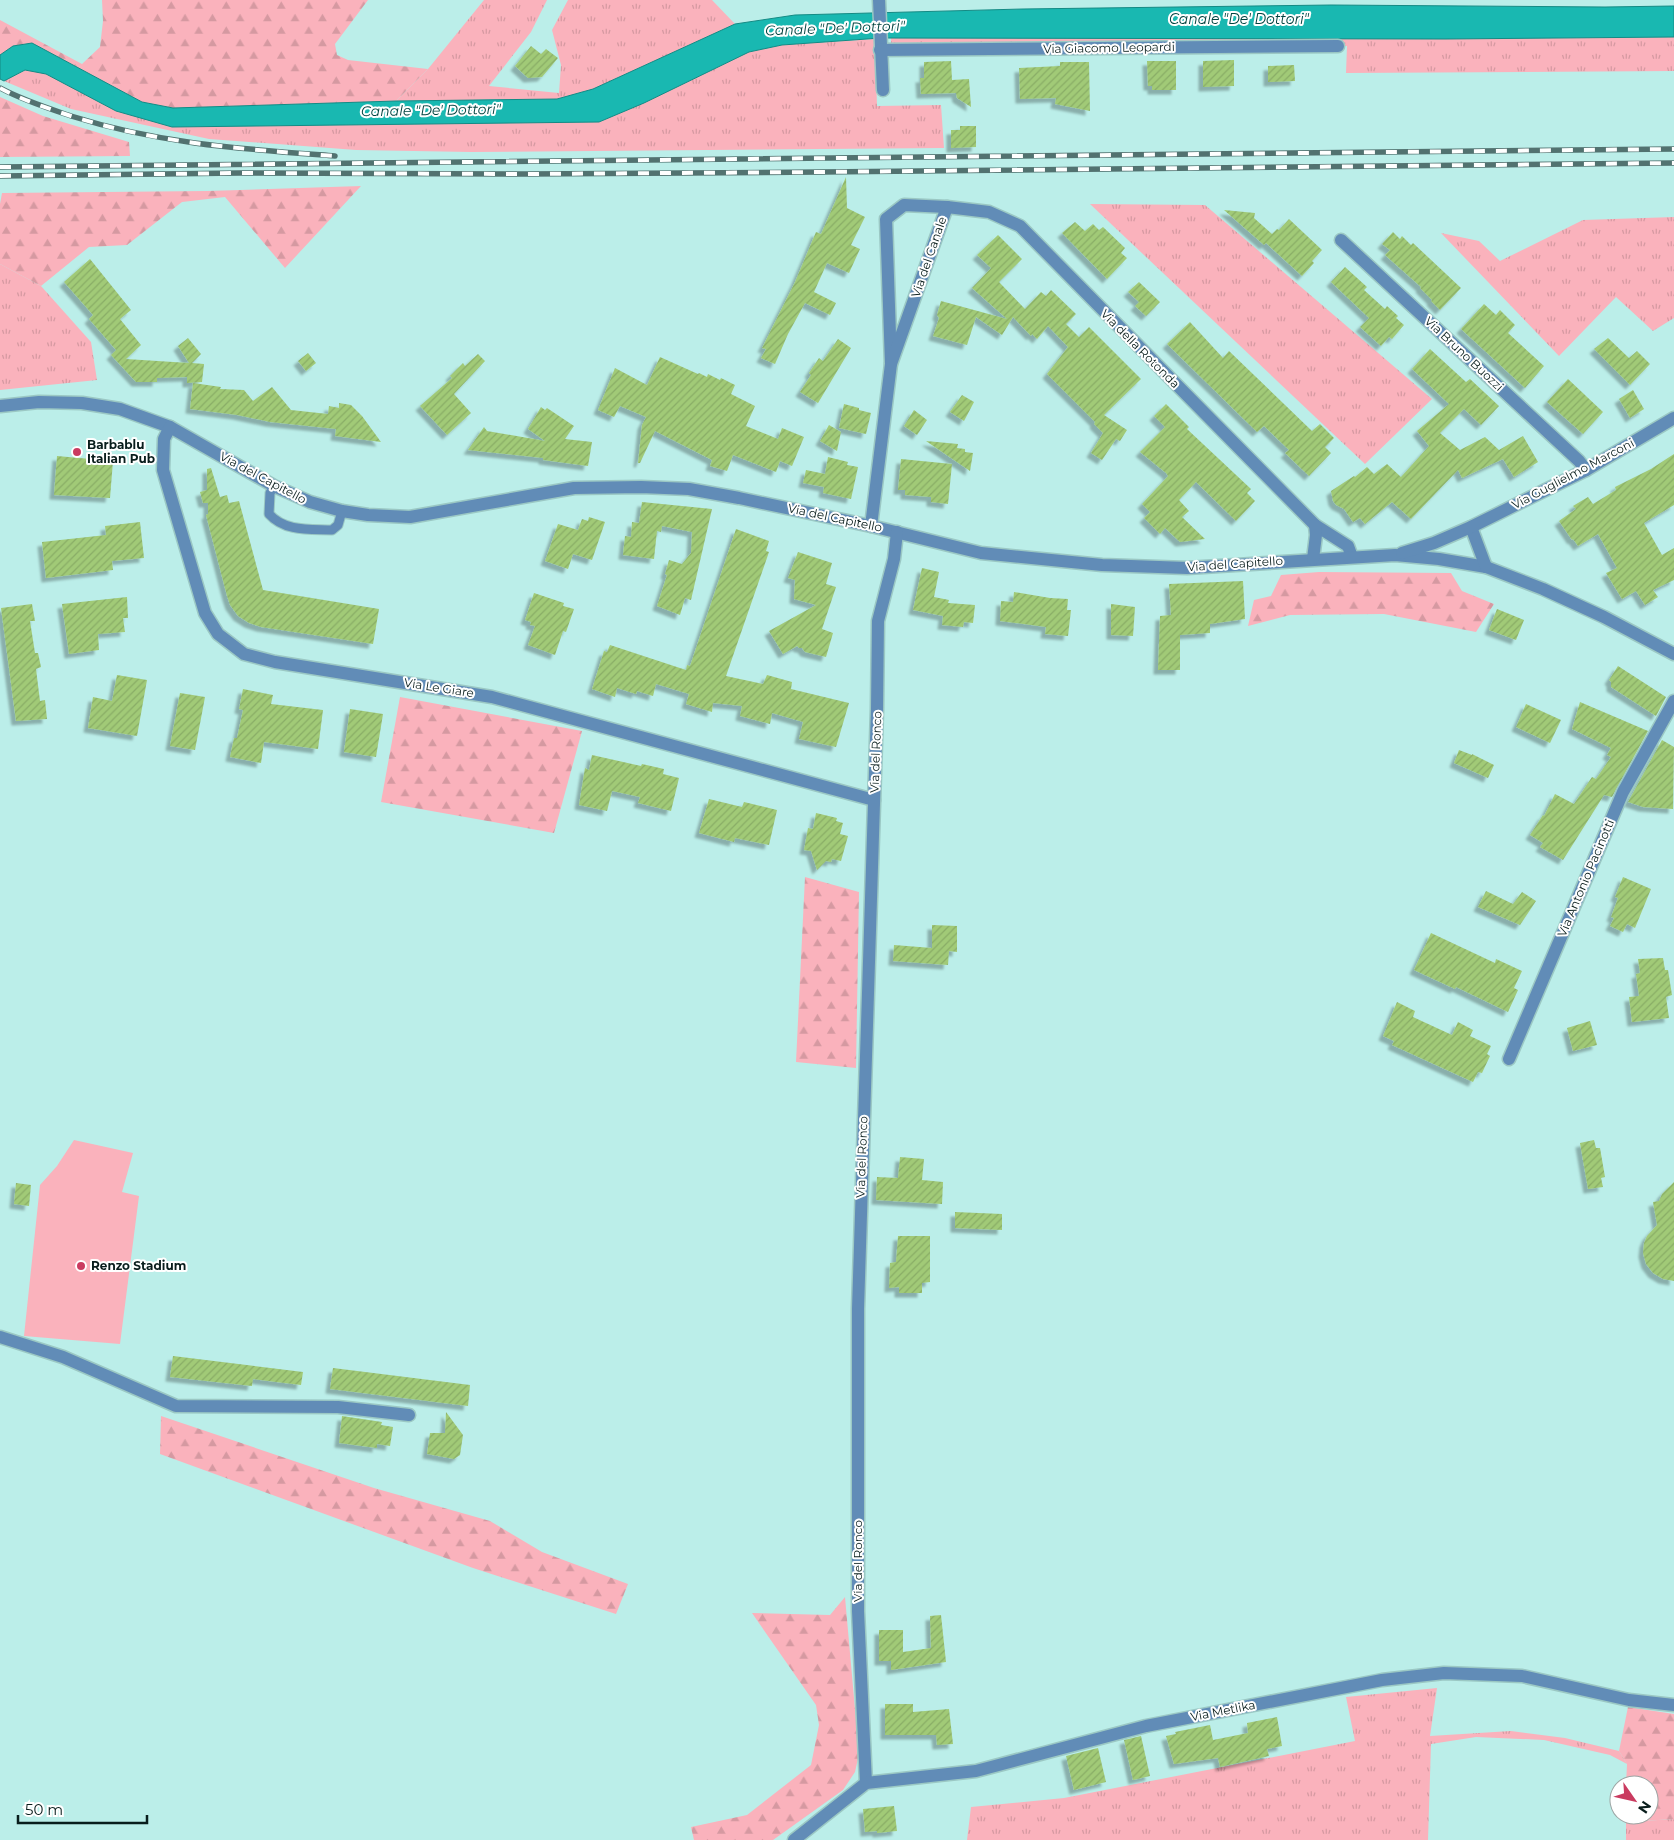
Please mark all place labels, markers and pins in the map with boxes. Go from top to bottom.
place label: Barbablu Italian Pub [87,437,155,466]
marker: Barbablu Italian Pub [71,446,83,458]
place label: Renzo Stadium [91,1258,186,1273]
marker: Renzo Stadium [75,1260,87,1272]

